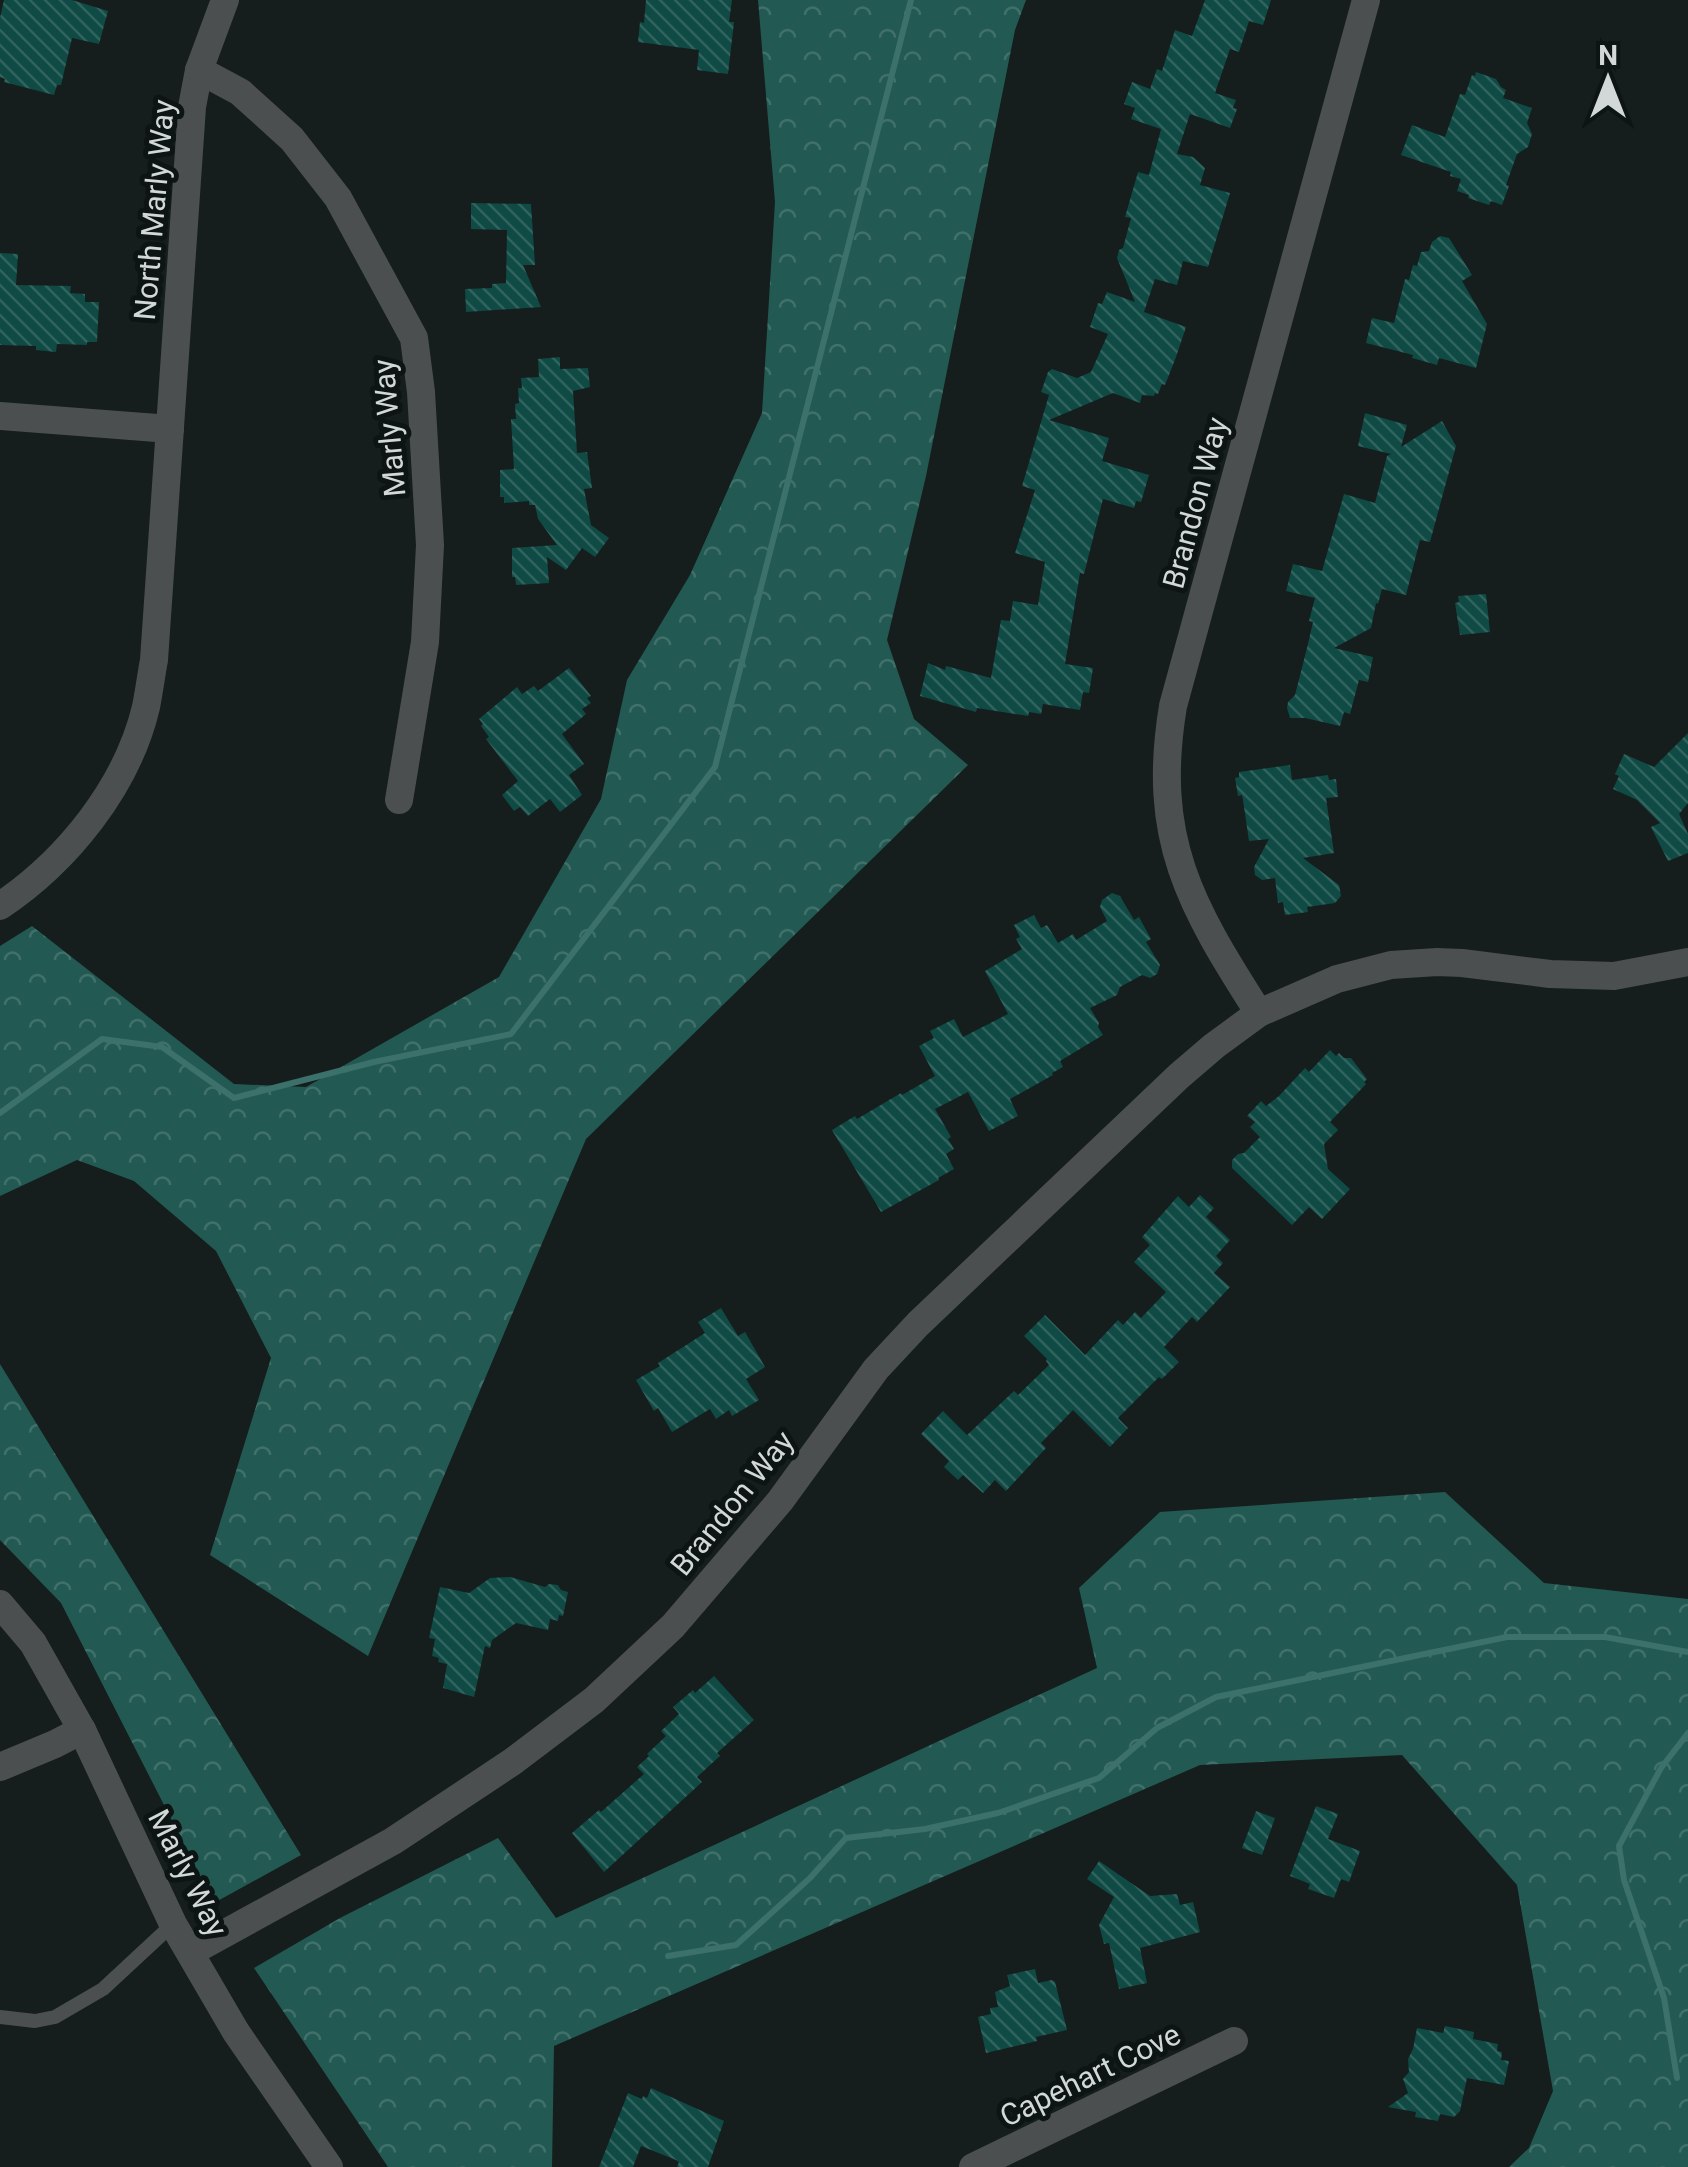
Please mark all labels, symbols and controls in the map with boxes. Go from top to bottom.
north arrow [1558,30,1658,130]
text: N [1598,39,1618,72]
street label: North Marly Way [127,98,181,322]
street label: Marly Way [366,358,412,498]
street label: Brandon Way [1155,414,1235,592]
street label: Brandon Way [663,1424,801,1582]
street label: Marly Way [141,1804,235,1942]
street label: Capehart Cove [994,2016,1186,2134]

